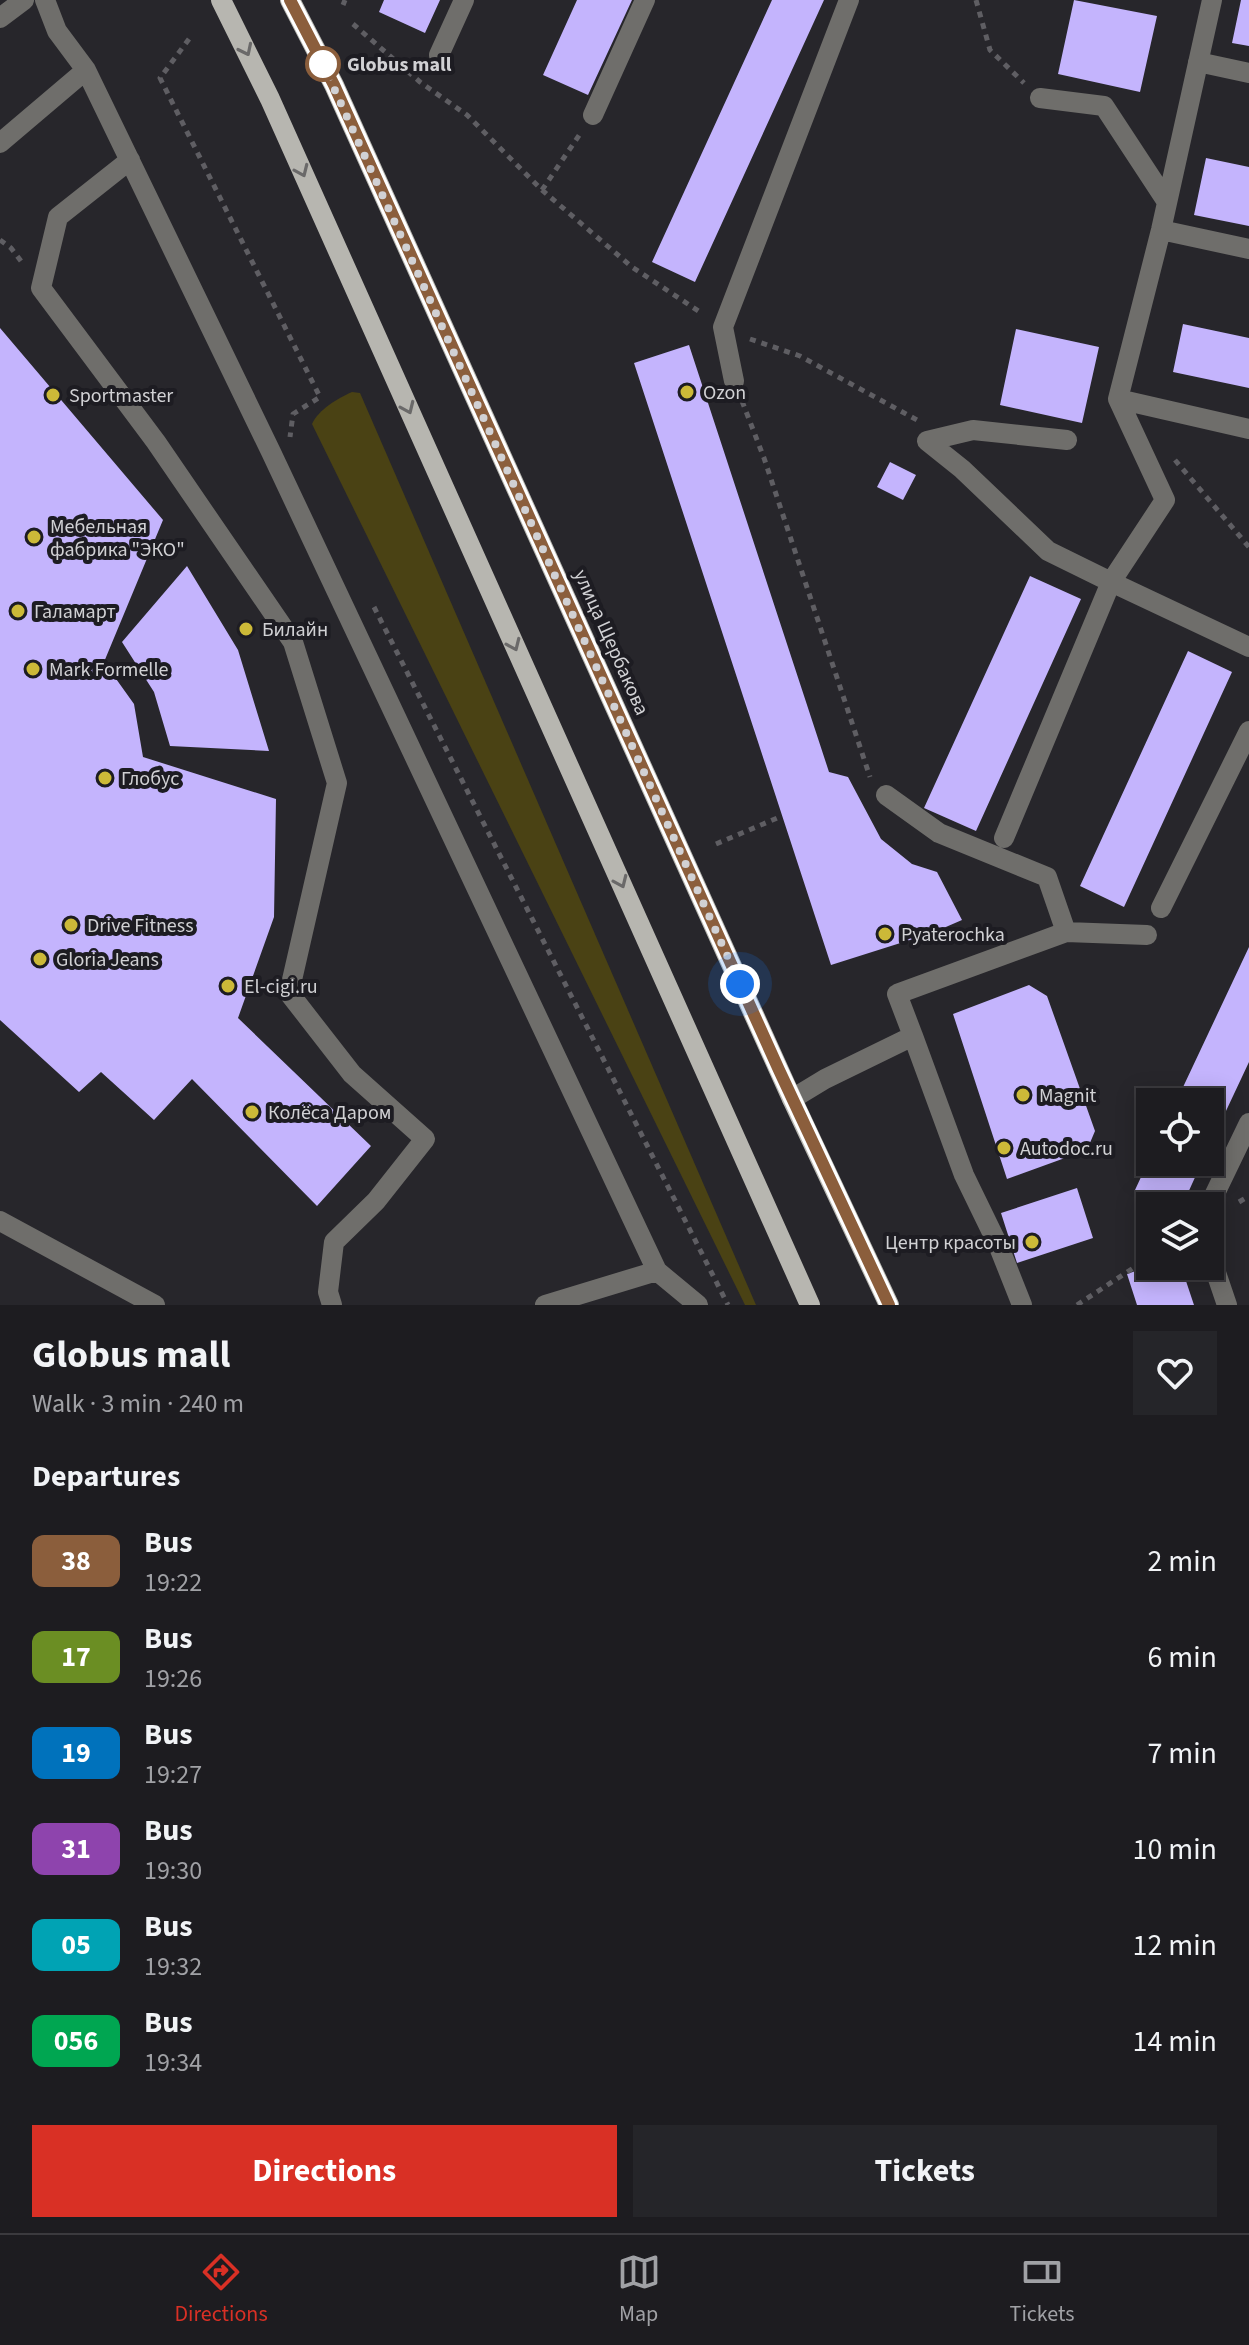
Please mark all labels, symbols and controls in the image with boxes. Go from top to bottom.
one-way arrow [236,41,252,56]
marker: Globus mall [306,47,340,81]
place label: Globus mall [347,51,452,79]
one-way arrow [292,162,308,177]
place label: Ozon [703,379,746,407]
place label: Sportmaster [69,382,173,410]
marker: Ozon [678,383,696,401]
marker: Sportmaster [44,386,62,404]
one-way arrow [398,400,414,414]
place label: Мебельная фабрика "ЭКО" [50,513,185,564]
marker: Мебельная фабрика "ЭКО" [25,528,43,546]
street label: улица Щербакова [566,565,656,720]
place label: Галамарт [34,598,116,626]
marker: Галамарт [9,602,27,620]
place label: Билайн [262,616,328,644]
marker: Билайн [237,620,255,638]
one-way arrow [505,637,521,651]
place label: Mark Formelle [49,656,169,684]
marker: Mark Formelle [24,660,42,678]
place label: Глобус [121,765,179,793]
marker: Глобус [96,769,114,787]
one-way arrow [611,874,627,889]
place label: Drive Fitness [87,912,194,940]
marker: Drive Fitness [62,916,80,934]
place label: Pyaterochka [901,921,1005,949]
marker: Pyaterochka [876,925,894,943]
place label: Gloria Jeans [56,946,159,974]
marker: Gloria Jeans [31,950,49,968]
your location [720,964,760,1004]
place label: El-cigi.ru [244,973,318,1001]
marker: El-cigi.ru [219,977,237,995]
place label: Magnit [1039,1082,1097,1110]
marker: Magnit [1014,1086,1032,1104]
map controls [1136,1088,1224,1280]
button: locate [1136,1088,1224,1176]
place label: Колёса Даром [268,1099,391,1127]
marker: Колёса Даром [243,1103,261,1121]
place label: Autodoc.ru [1020,1135,1113,1163]
marker: Autodoc.ru [995,1139,1013,1157]
button: layers [1136,1192,1224,1280]
place label: Центр красоты [885,1229,1016,1257]
marker: Центр красоты [1023,1233,1041,1251]
text: Globus mall [32,1328,230,1382]
button: heart [1133,1331,1217,1415]
text: Walk · 3 min · 240 m [32,1385,244,1422]
text: Departures [32,1455,180,1498]
text: Bus [144,1521,192,1564]
text: 2 min [1147,1540,1217,1583]
text: 38 [61,1541,91,1581]
text: 19:22 [144,1564,202,1601]
text: Bus [144,1617,192,1660]
text: 6 min [1147,1636,1217,1679]
text: 17 [61,1637,91,1677]
text: 19:26 [144,1660,202,1697]
text: Bus [144,1713,192,1756]
text: 7 min [1147,1732,1217,1775]
text: 19 [61,1733,91,1773]
text: 19:27 [144,1756,202,1793]
text: Bus [144,1809,192,1852]
text: 10 min [1133,1828,1217,1871]
text: 31 [61,1829,91,1869]
text: 19:30 [144,1852,202,1889]
text: Bus [144,1905,192,1948]
text: 12 min [1133,1924,1217,1967]
text: 05 [61,1925,91,1965]
text: 19:32 [144,1948,202,1985]
text: Bus [144,2001,192,2044]
text: 14 min [1133,2020,1217,2063]
text: 056 [54,2021,98,2061]
text: 19:34 [144,2044,202,2081]
button: Directions [32,2125,617,2217]
button: Tickets [633,2125,1217,2217]
tab: Directions [175,2250,268,2330]
tab: Map [617,2250,661,2330]
tab: Tickets [1010,2250,1074,2330]

